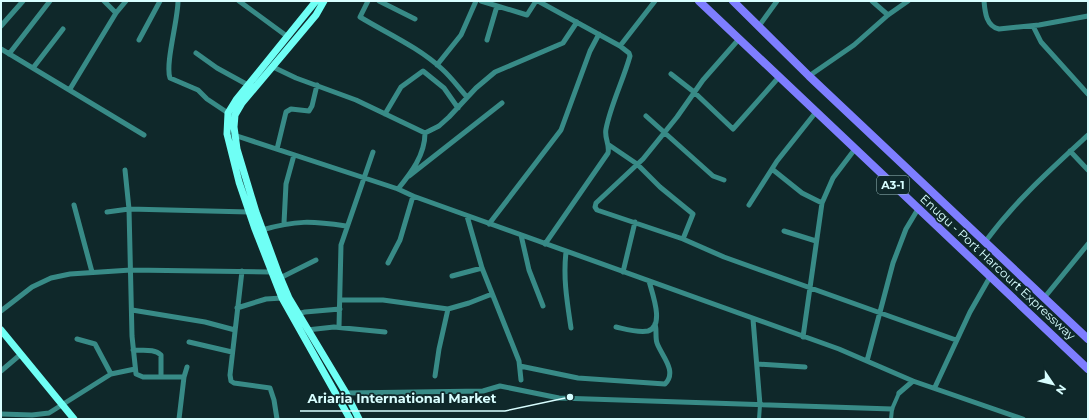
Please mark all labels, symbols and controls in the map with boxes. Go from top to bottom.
road number: A3-1 [877,176,909,194]
street label: Enugu - Port Harcourt Expressway [917,191,1079,343]
north arrow [1033,364,1073,404]
text: N [1053,382,1069,397]
callout: Ariaria International Market [300,386,505,411]
text: Ariaria International Market [307,390,497,406]

